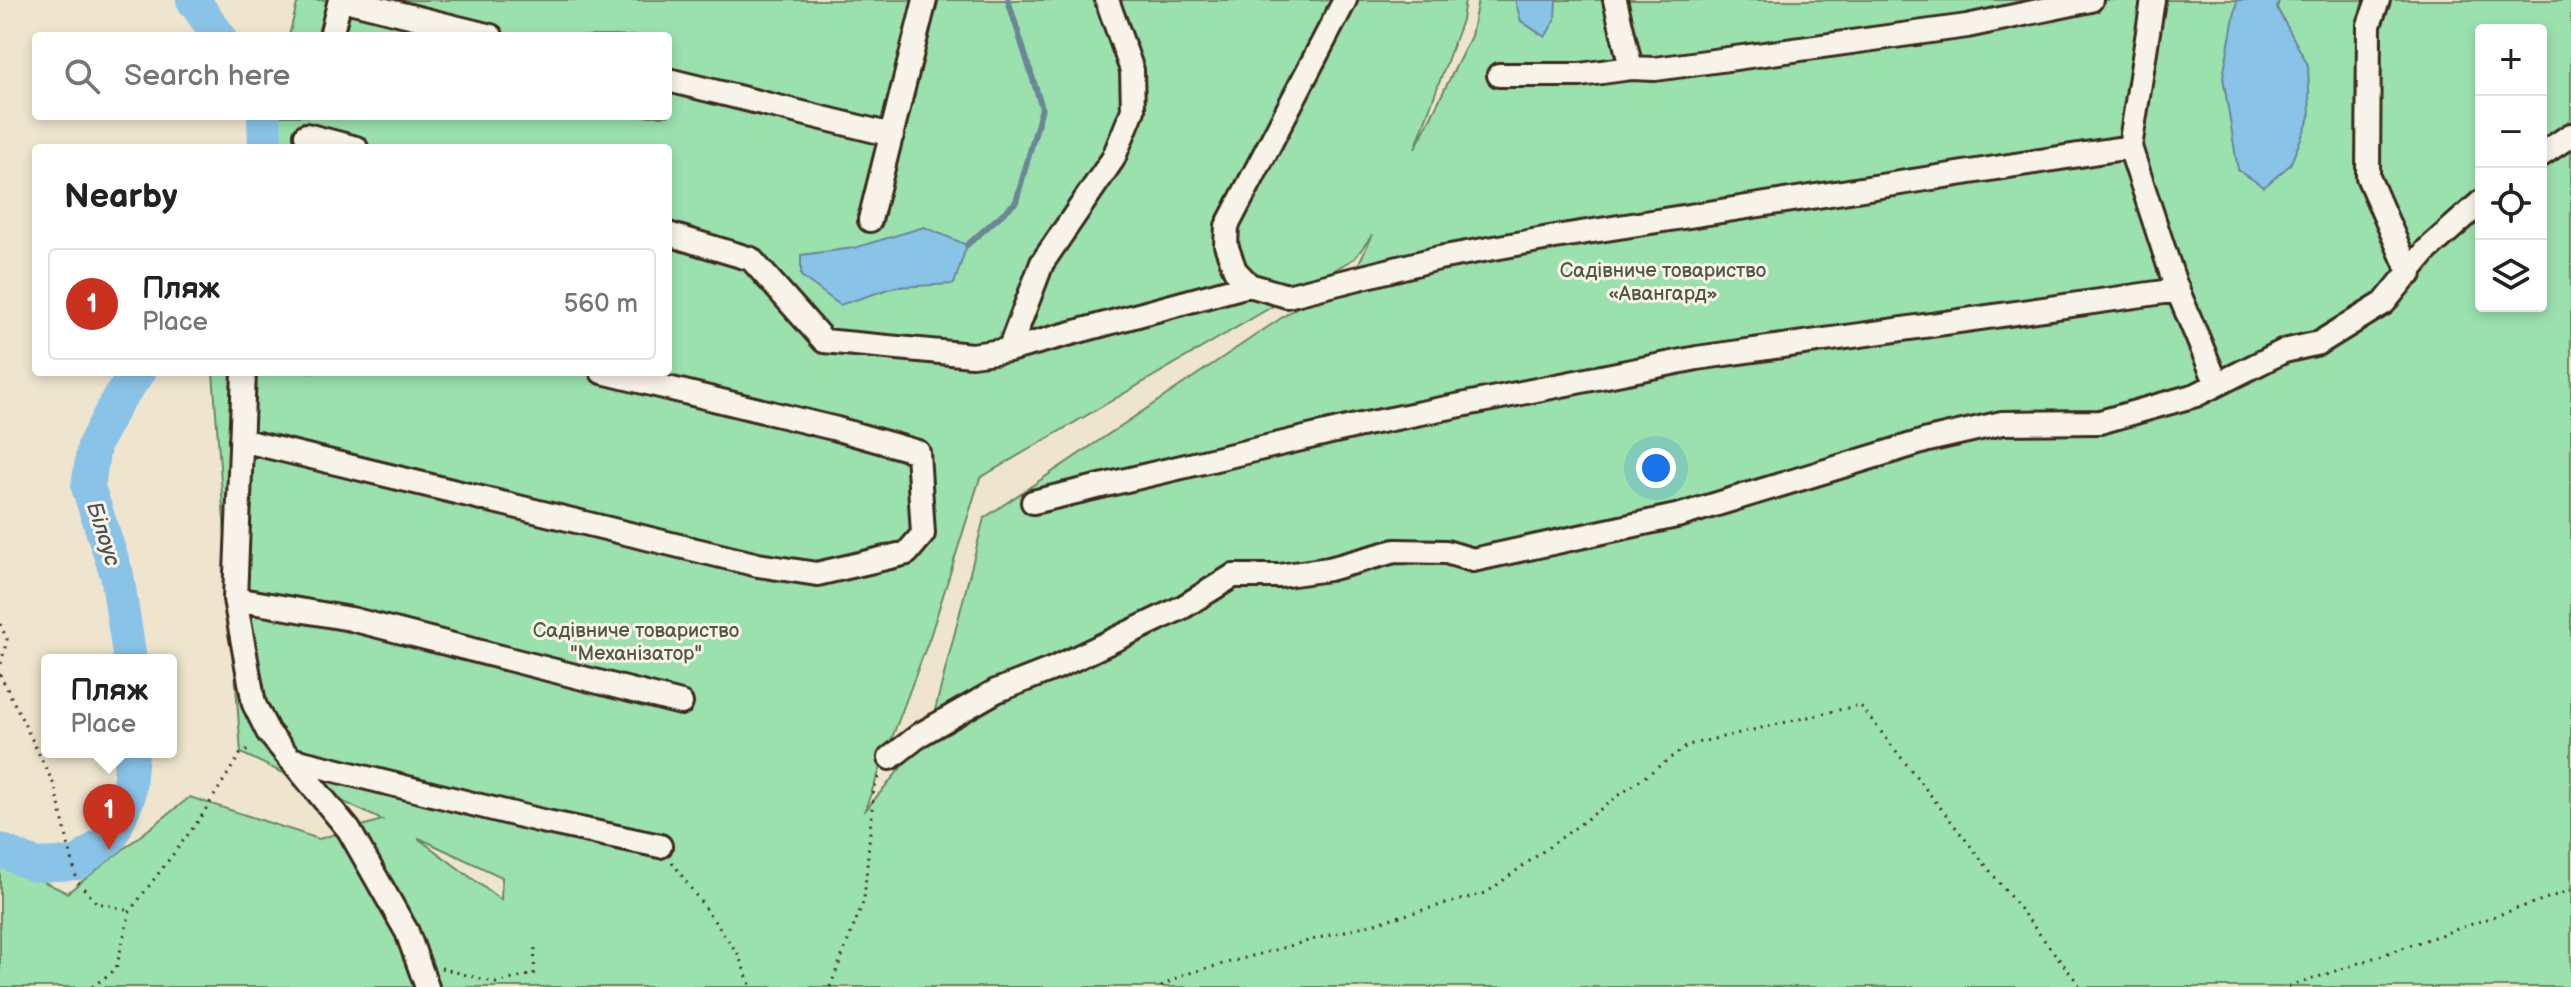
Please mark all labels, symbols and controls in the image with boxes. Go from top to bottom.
map controls [2475,24,2547,312]
button: + [2475,24,2547,96]
search box [32,32,672,120]
icon: search [60,54,104,98]
text: Search here [124,58,290,94]
button: − [2475,96,2547,168]
button: locate [2475,168,2547,240]
text: Nearby [64,176,178,217]
button: layers [2475,240,2547,312]
park label: Садівниче товариство «Авангард» [1560,259,1766,306]
text: Пляж [142,271,220,307]
text: 1 [87,289,97,320]
text: 560 m [563,289,638,320]
text: Place [142,307,208,338]
your location [1636,448,1676,488]
water label: Білоус [80,499,126,570]
park label: Садівниче товариство "Механізатор" [533,619,739,666]
popup [41,654,177,758]
text: Пляж [70,673,148,709]
text: Place [70,709,136,740]
pin: 1 [83,784,135,850]

